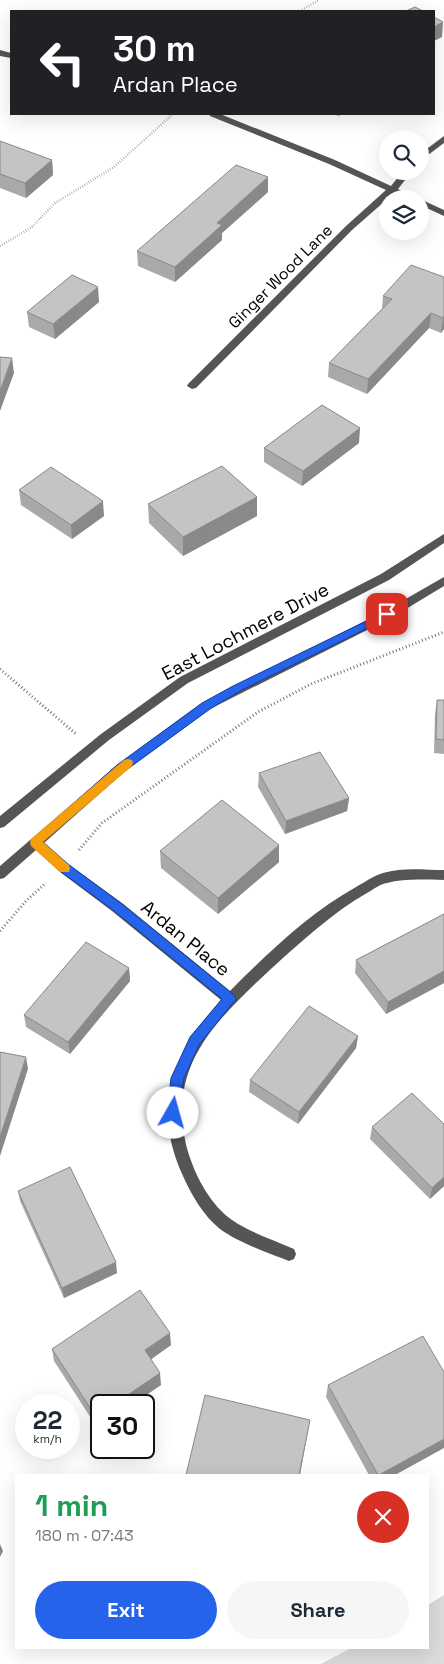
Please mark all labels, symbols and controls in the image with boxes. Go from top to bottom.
text: 30 m [113,27,196,71]
icon: left [30,30,95,95]
text: Ardan Place [113,70,238,98]
map controls [379,130,429,240]
button: search [379,130,429,180]
button: layers [379,190,429,240]
street label: Ginger Wood Lane [224,220,337,333]
street label: East Lochmere Drive [157,577,333,686]
pin [366,593,408,635]
icon: arrive [373,600,401,628]
street label: Ardan Place [136,895,235,982]
position arrow [146,1086,198,1138]
speed limit sign: 30 [90,1394,155,1459]
text: 22 [33,1404,62,1436]
text: km/h [33,1431,62,1447]
text: 1 min [35,1486,108,1525]
button: close [357,1491,409,1543]
text: 180 m · 07:43 [35,1525,134,1546]
button: Exit [35,1581,217,1639]
button: Share [227,1581,409,1639]

